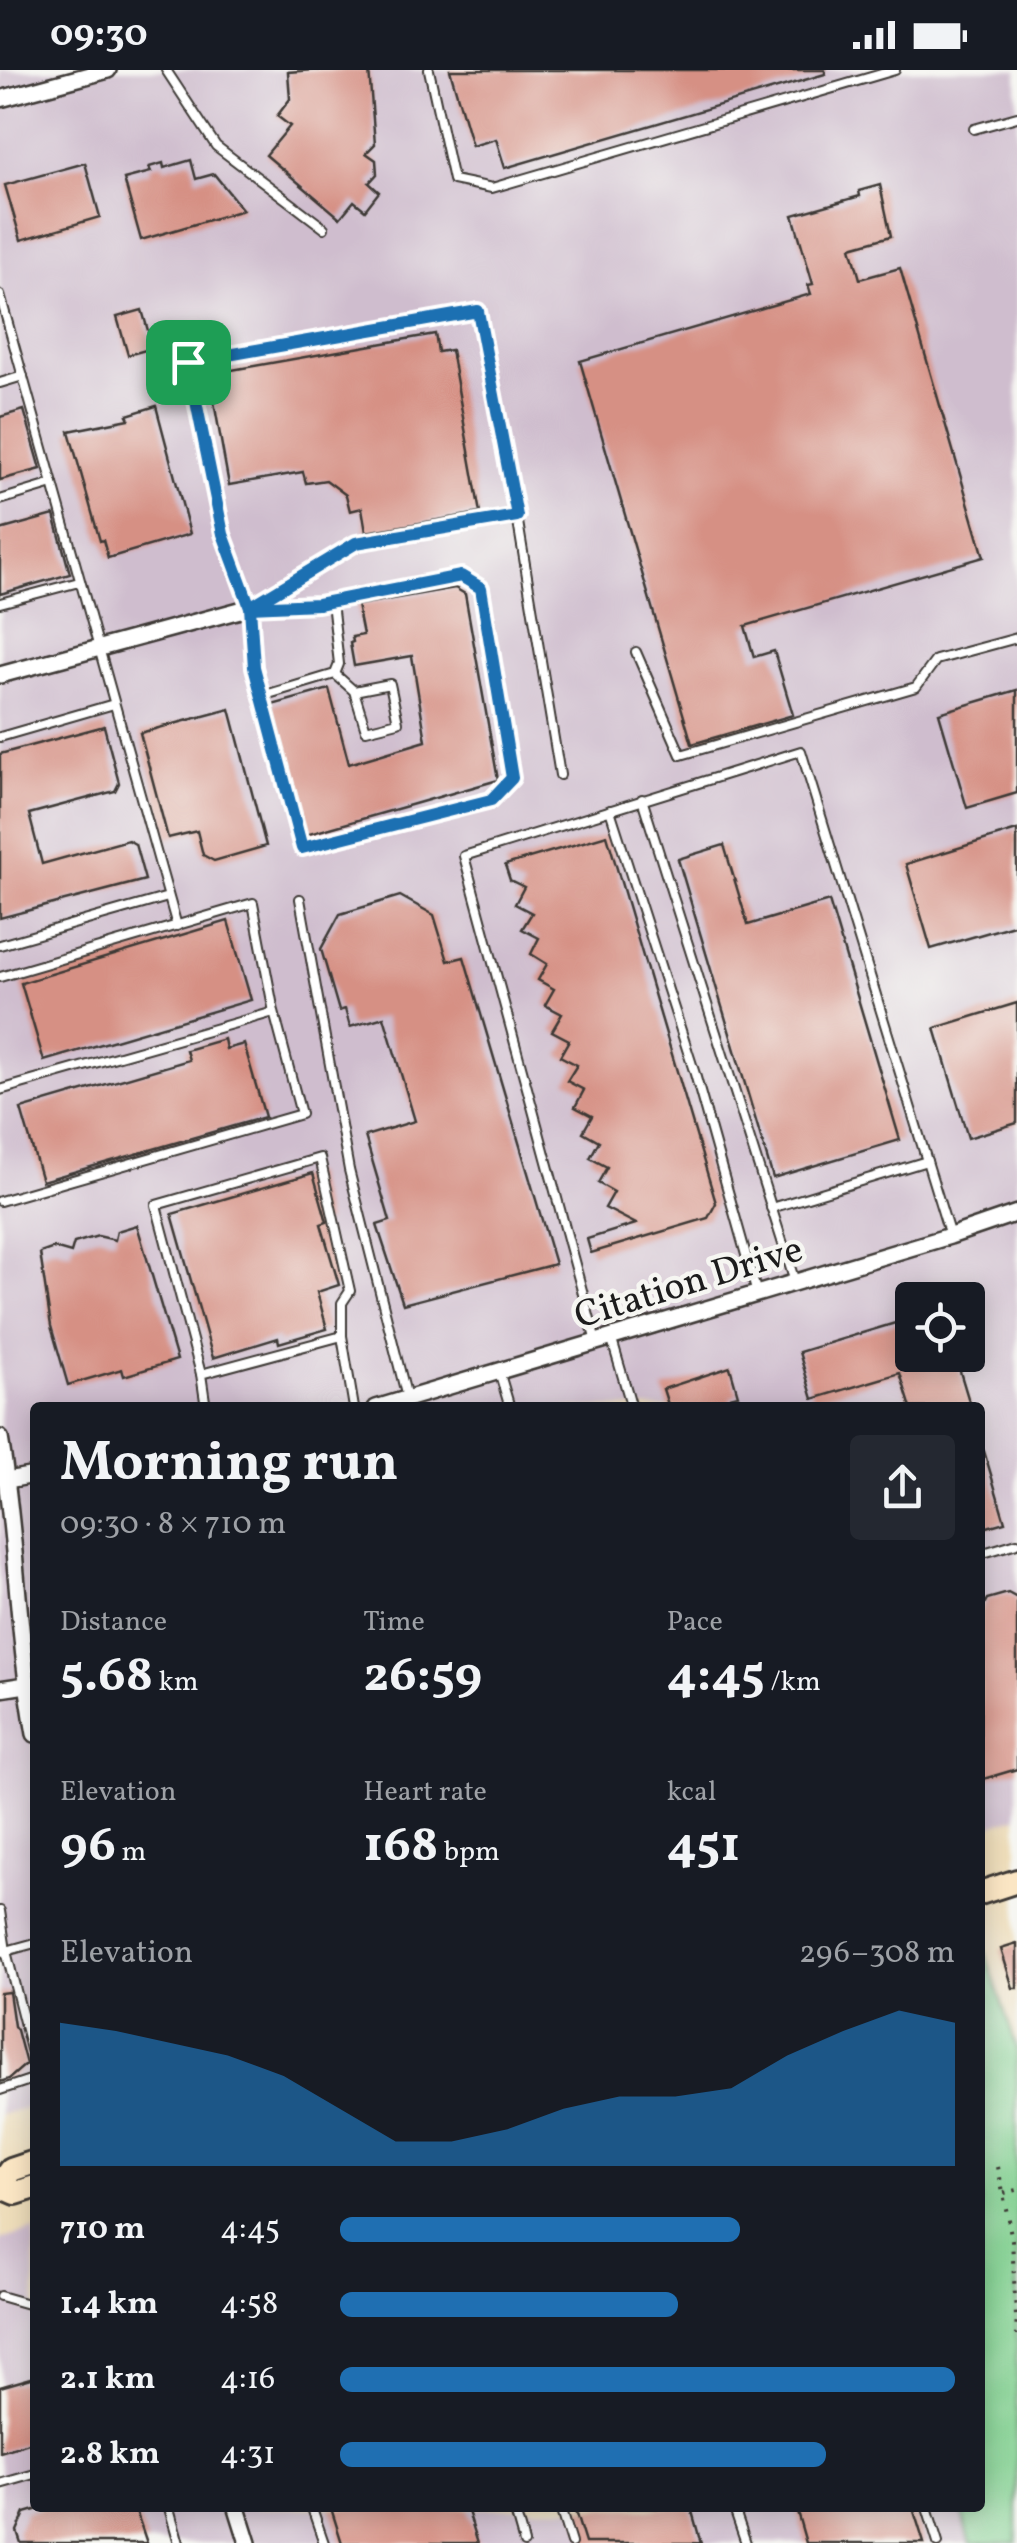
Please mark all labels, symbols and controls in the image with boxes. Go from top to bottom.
text: 09:30 [50,9,148,62]
pin [146,320,231,405]
icon: arrive [161,335,216,390]
street label: Citation Drive [568,1225,810,1344]
map controls [895,1282,985,1372]
button: locate [895,1282,985,1372]
text: Morning run [60,1427,399,1503]
button: share [850,1435,955,1540]
text: 09:30 · 8 × 710 m [60,1503,286,1547]
text: Distance [60,1603,167,1642]
text: Time [363,1603,425,1642]
text: Pace [667,1603,723,1642]
text: 5.68 [60,1642,153,1712]
text: 26:59 [363,1642,482,1712]
text: 4:45 [667,1642,765,1712]
text: km [153,1663,199,1702]
text: /km [765,1663,821,1702]
text: Elevation [60,1773,176,1812]
text: Heart rate [363,1773,487,1812]
text: kcal [667,1773,716,1812]
text: 96 [60,1812,116,1882]
text: 168 [363,1812,438,1882]
text: 451 [667,1812,740,1882]
text: m [116,1833,146,1872]
text: bpm [438,1833,500,1872]
text: Elevation [60,1932,193,1976]
text: 296–308 m [799,1932,955,1976]
text: 710 m [60,2208,145,2252]
text: 4:45 [220,2208,280,2252]
text: 1.4 km [60,2283,158,2327]
text: 4:58 [220,2283,278,2327]
text: 2.1 km [60,2358,155,2402]
text: 4:16 [220,2358,275,2402]
text: 2.8 km [60,2433,160,2477]
text: 4:31 [220,2433,276,2477]

